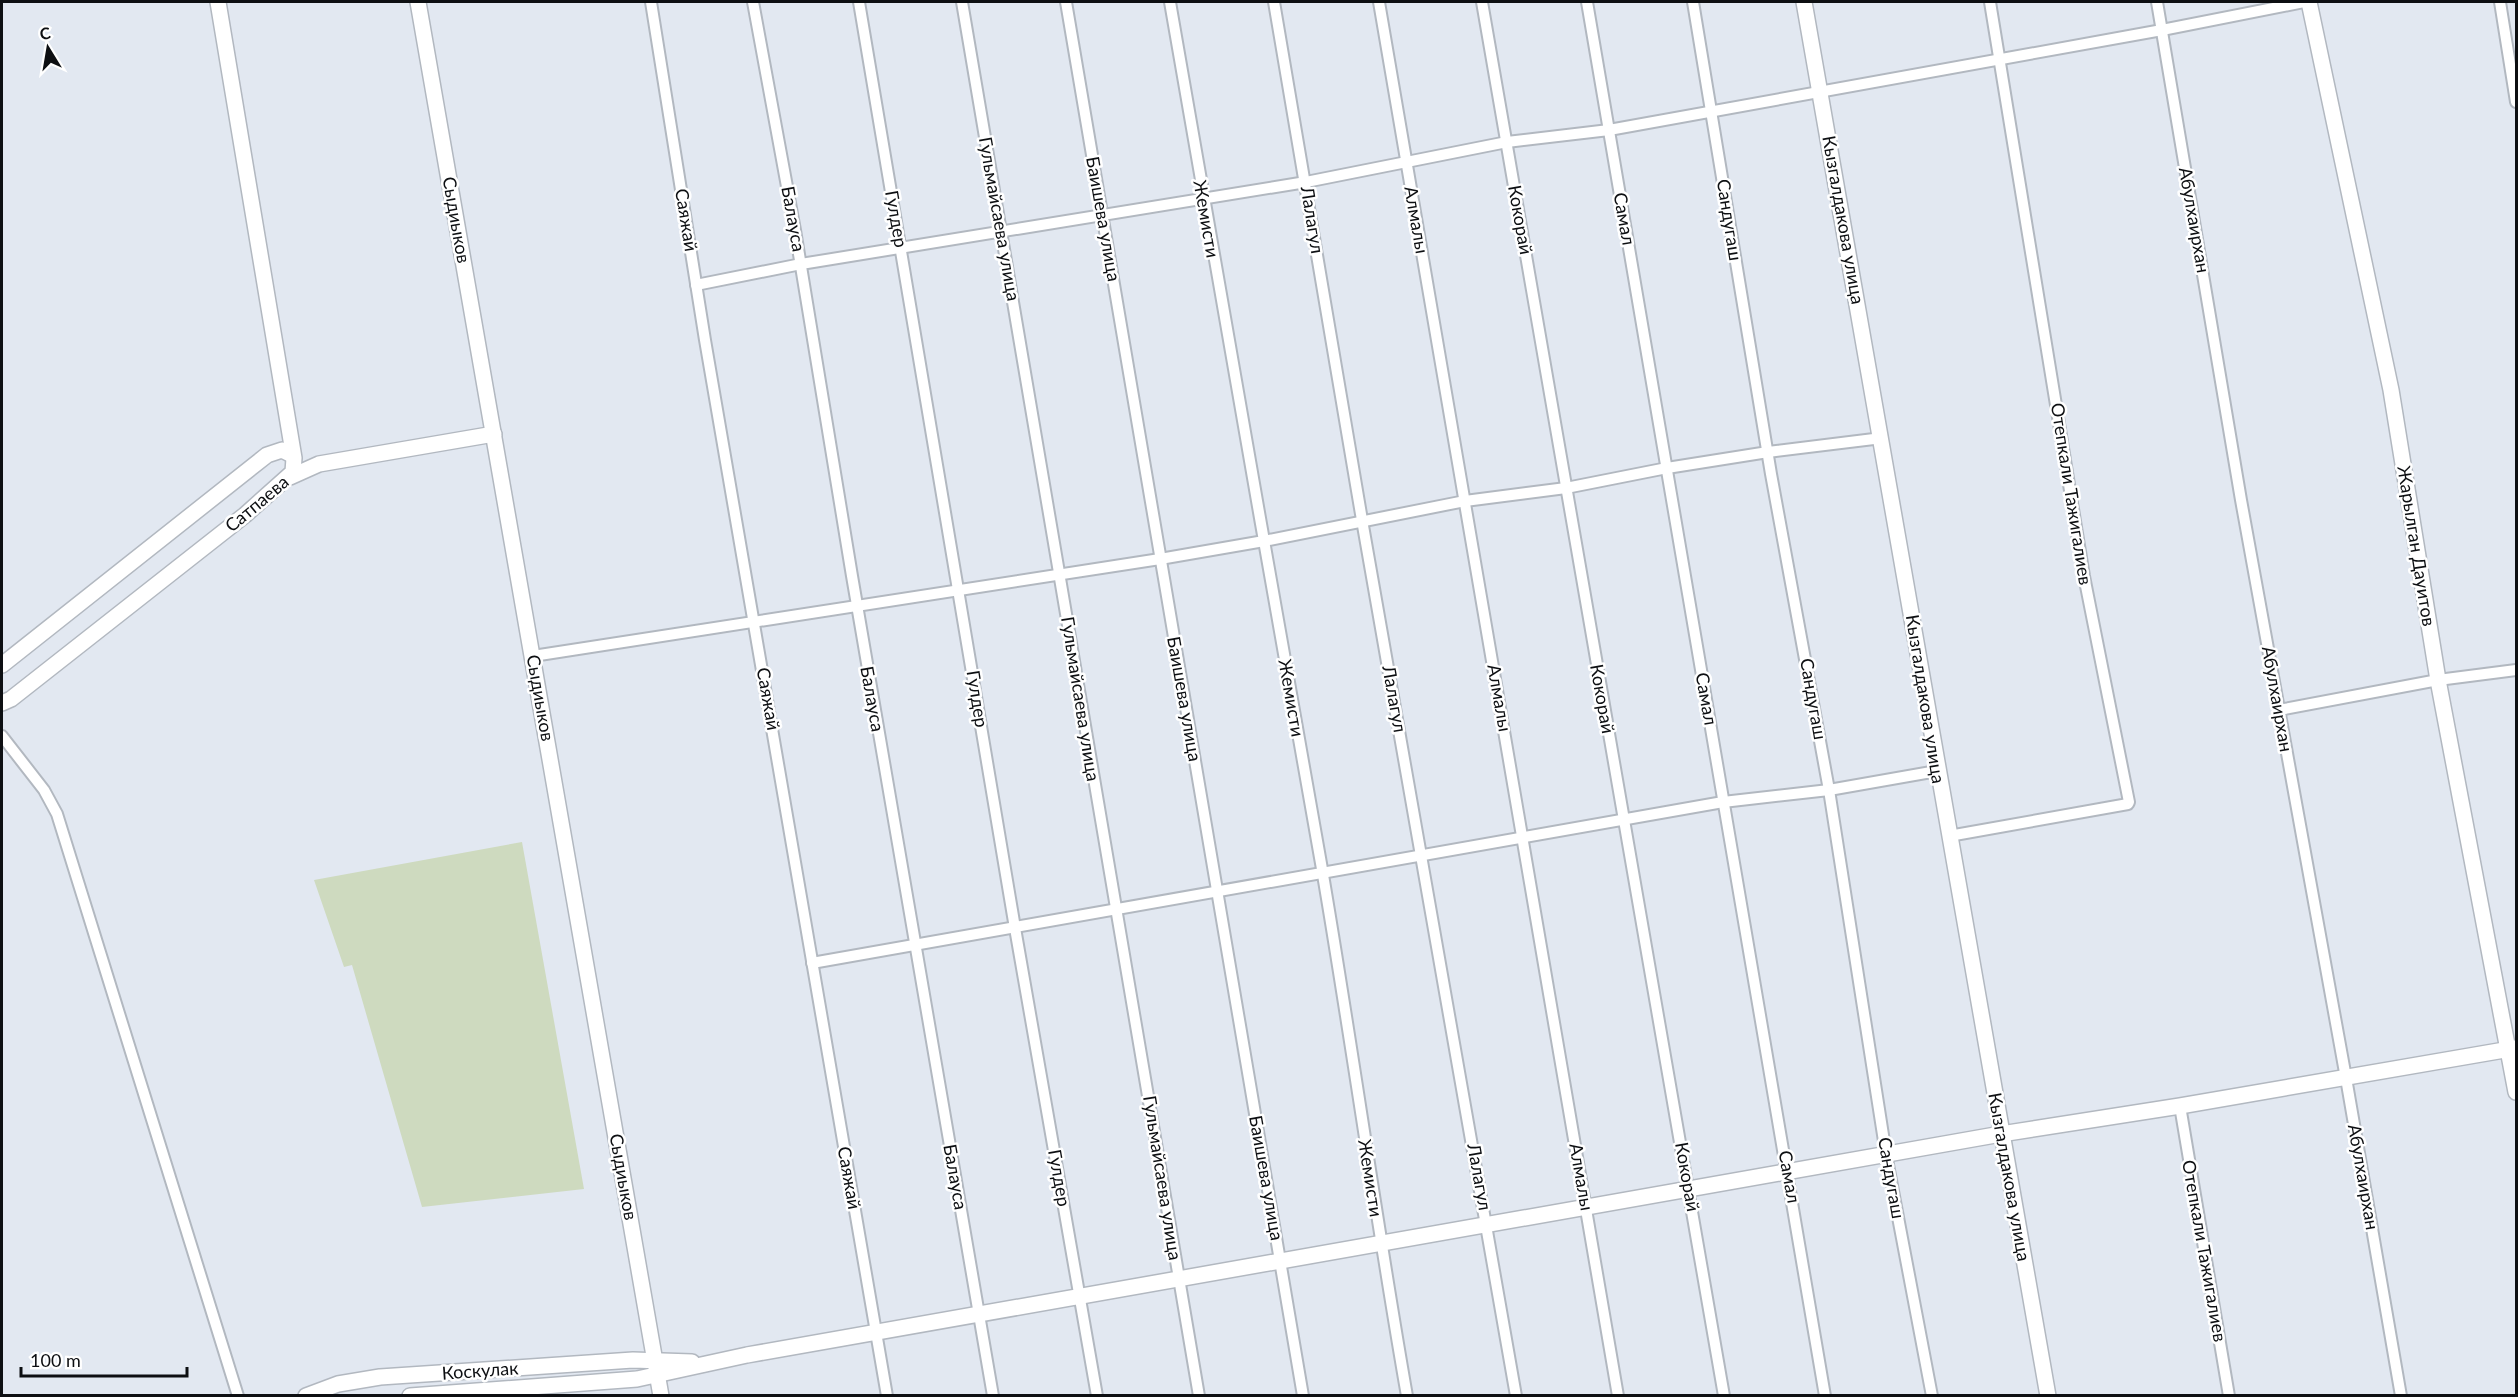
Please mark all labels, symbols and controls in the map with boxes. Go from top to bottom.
north arrow [18,18,78,78]
text: С [38,22,52,43]
street label: Кызгалдакова улица [1818,134,1870,306]
street label: Гульмайсаева улица [975,135,1025,303]
street label: Баишева улица [1082,155,1126,283]
street label: Абулхаирхан [2175,165,2215,274]
street label: Сыдиыков [439,175,475,265]
street label: Жемисти [1189,178,1225,259]
street label: Сандугаш [1713,178,1747,262]
street label: Кокорай [1504,183,1538,256]
street label: Балауса [777,184,811,253]
street label: Лалагул [1297,184,1329,255]
street label: Алмалы [1400,184,1434,255]
street label: Саяжай [671,187,703,253]
street label: Гулдер [881,189,913,249]
street label: Самал [1610,191,1640,247]
street label: Отепкали Тажигалиев [2047,401,2097,587]
street label: Жарылган Дауитов [2393,464,2441,628]
street label: Сатпаева [220,470,293,536]
street label: Кызгалдакова улица [1902,613,1950,785]
street label: Гульмайсаева улица [1057,615,1105,783]
street label: Баишева улица [1163,635,1207,763]
street label: Абулхаирхан [2258,644,2298,753]
street label: Сыдиыков [523,653,559,743]
street label: Сандугаш [1796,656,1832,741]
street label: Жемисти [1274,657,1310,738]
street label: Алмалы [1483,662,1517,733]
street label: Кокорай [1586,662,1620,735]
street label: Лалагул [1378,663,1412,734]
street label: Балауса [856,664,890,733]
street label: Саяжай [753,666,785,732]
street label: Гулдер [963,669,993,729]
street label: Самал [1692,671,1722,727]
street label: Кызгалдакова улица [1984,1091,2036,1263]
street label: Гульмайсаева улица [1139,1094,1187,1262]
street label: Баишева улица [1245,1114,1289,1242]
street label: Абулхаирхан [2344,1122,2384,1231]
street label: Сыдиыков [606,1132,642,1222]
street label: Сандугаш [1874,1135,1910,1220]
street label: Жемисти [1354,1137,1388,1218]
street label: Кокорай [1671,1140,1705,1213]
street label: Лалагул [1463,1141,1497,1212]
street label: Алмалы [1565,1141,1599,1212]
street label: Балауса [939,1142,973,1211]
street label: Саяжай [834,1145,866,1211]
street label: Гулдер [1044,1148,1076,1208]
street label: Самал [1775,1149,1805,1205]
street label: Отепкали Тажигалиев [2178,1158,2232,1344]
scale bar [21,1340,188,1378]
text: 100 m [30,1349,81,1371]
street label: Коскулак [441,1356,520,1384]

